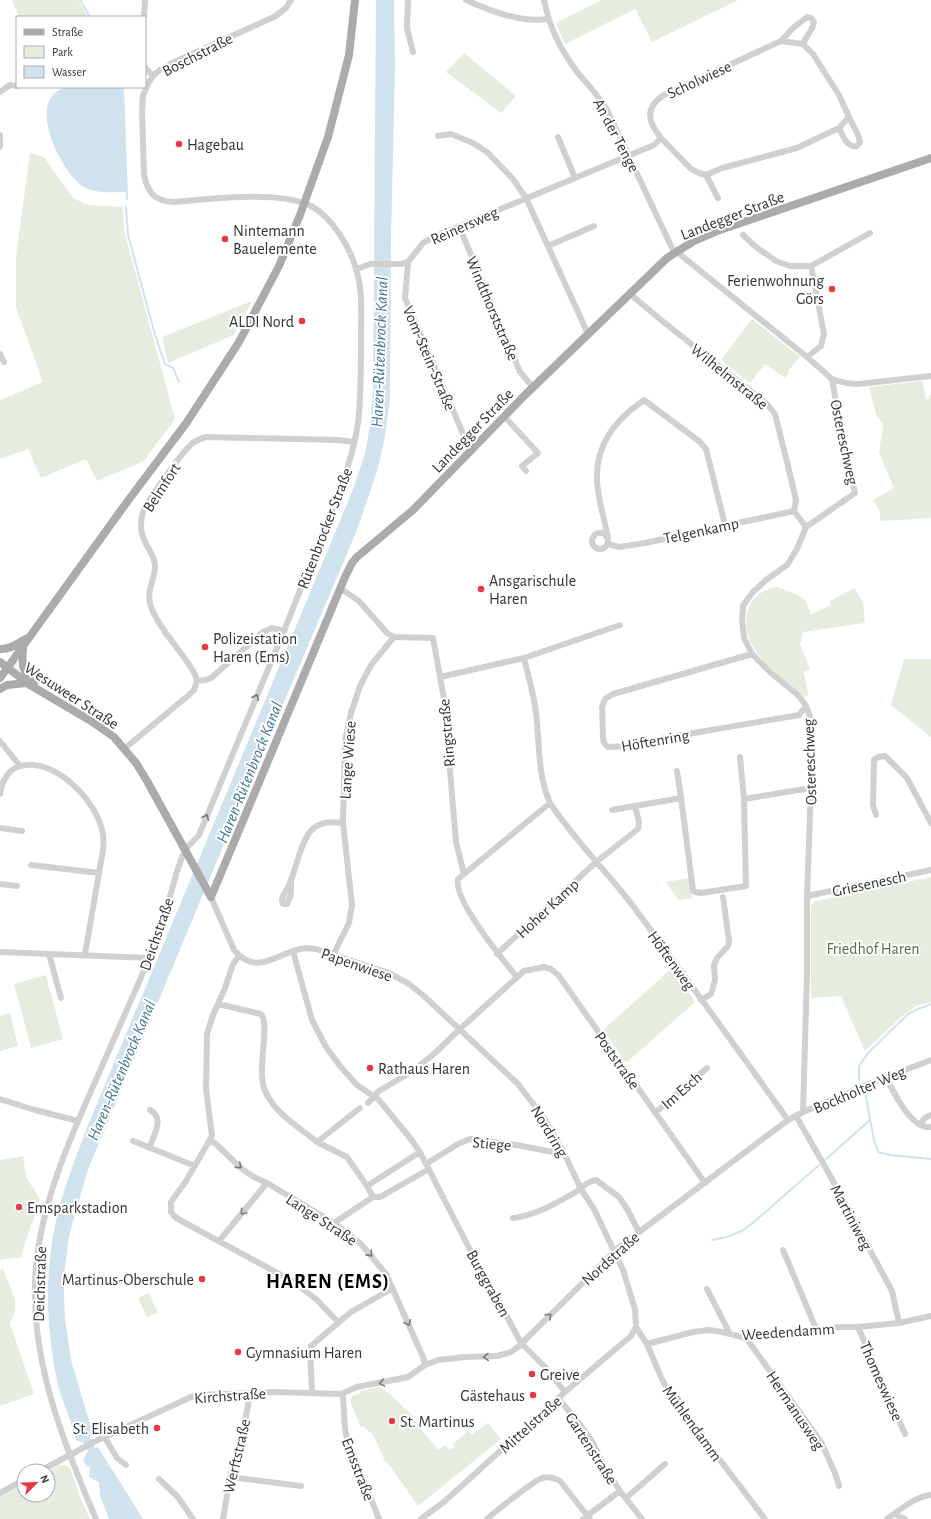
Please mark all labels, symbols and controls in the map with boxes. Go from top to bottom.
legend [16,16,146,88]
text: Straße [52,26,83,38]
street label: Boschstraße [160,30,235,79]
text: Park [52,46,73,58]
street label: Scholwiese [665,58,734,102]
text: Wasser [52,66,86,78]
street label: An der Tenge [590,96,642,175]
place label: Hagebau [187,137,244,153]
marker: Hagebau [174,139,184,149]
street label: Landegger Straße [678,189,786,243]
street label: Reinersweg [428,204,501,248]
place label: Nintemann Bauelemente [233,223,317,257]
marker: Nintemann Bauelemente [220,234,230,244]
street label: Windthorststraße [463,254,521,363]
place label: Ferienwohnung Görs [727,273,824,307]
water label: Haren-Rütenbrock Kanal [368,276,391,428]
marker: Ferienwohnung Görs [827,284,837,294]
street label: Vom-Stein-Straße [400,304,458,413]
place label: ALDI Nord [229,314,294,330]
marker: ALDI Nord [297,316,307,326]
street label: Wilhelmstraße [688,341,771,413]
street label: Landegger Straße [429,386,517,476]
street label: Ostereschweg [827,398,861,486]
street label: Belmfort [140,460,184,515]
street label: Rütenbrocker Straße [295,466,355,591]
street label: Telgenkamp [662,515,740,547]
place label: Ansgarischule Haren [489,573,576,607]
marker: Ansgarischule Haren [476,584,486,594]
place label: Polizeistation Haren (Ems) [213,631,297,665]
marker: Polizeistation Haren (Ems) [200,642,210,652]
street label: Wesuweer Straße [21,659,122,732]
one-way arrow [252,694,260,701]
street label: Ringstraße [436,698,458,768]
water label: Haren-Rütenbrock Kanal [213,699,286,845]
street label: Ostereschweg [800,718,820,805]
street label: Lange Wiese [337,720,359,800]
street label: Höftenring [620,727,691,755]
one-way arrow [201,814,209,822]
street label: Griesenesch [831,868,908,900]
street label: Hoher Kamp [513,876,582,941]
street label: Deichstraße [137,896,177,973]
street label: Höftenweg [644,928,698,993]
park label: Friedhof Haren [826,941,920,957]
street label: Papenwiese [319,945,394,985]
water label: Haren-Rütenbrock Kanal [84,997,159,1143]
street label: Poststraße [592,1029,643,1092]
place label: Rathaus Haren [378,1061,470,1077]
marker: Rathaus Haren [365,1063,375,1073]
street label: Bockholter Weg [811,1063,908,1117]
street label: Im Esch [658,1069,705,1112]
street label: Nordring [528,1103,571,1160]
street label: Stiege [472,1134,512,1154]
one-way arrow [234,1162,242,1169]
street label: Martiniweg [827,1182,875,1253]
street label: Lange Straße [283,1191,360,1249]
place label: Emsparkstadion [27,1200,128,1216]
marker: Emsparkstadion [14,1202,24,1212]
one-way arrow [240,1207,247,1215]
street label: Nordstraße [579,1229,643,1289]
street label: Deichstraße [31,1246,49,1322]
street label: Burggraben [463,1247,513,1320]
one-way arrow [365,1249,372,1256]
place label: Martinus-Oberschule [62,1272,194,1288]
district label: HAREN (EMS) [266,1272,390,1292]
marker: Martinus-Oberschule [197,1274,207,1284]
one-way arrow [544,1313,552,1320]
one-way arrow [403,1319,411,1327]
street label: Weedendamm [741,1321,835,1343]
street label: Thomeswiese [856,1339,906,1424]
place label: Gymnasium Haren [246,1345,362,1362]
marker: Gymnasium Haren [233,1347,243,1357]
one-way arrow [483,1353,489,1361]
place label: Greive [540,1367,580,1383]
street label: Hermanusweg [763,1368,827,1453]
marker: Greive [527,1369,537,1379]
one-way arrow [379,1378,385,1387]
street label: Mühlendamm [659,1383,725,1464]
street label: Kirchstraße [194,1386,267,1406]
place label: Gästehaus [460,1388,525,1404]
marker: Gästehaus [528,1390,538,1400]
street label: Mittelstraße [497,1393,565,1457]
street label: Gartenstraße [562,1410,620,1487]
place label: St. Martinus [400,1414,475,1430]
marker: St. Martinus [387,1416,397,1426]
street label: Werftstraße [221,1417,253,1495]
place label: St. Elisabeth [73,1421,149,1437]
marker: St. Elisabeth [152,1423,162,1433]
street label: Emsstraße [339,1436,377,1503]
north arrow [16,1463,56,1503]
text: N [38,1473,51,1485]

